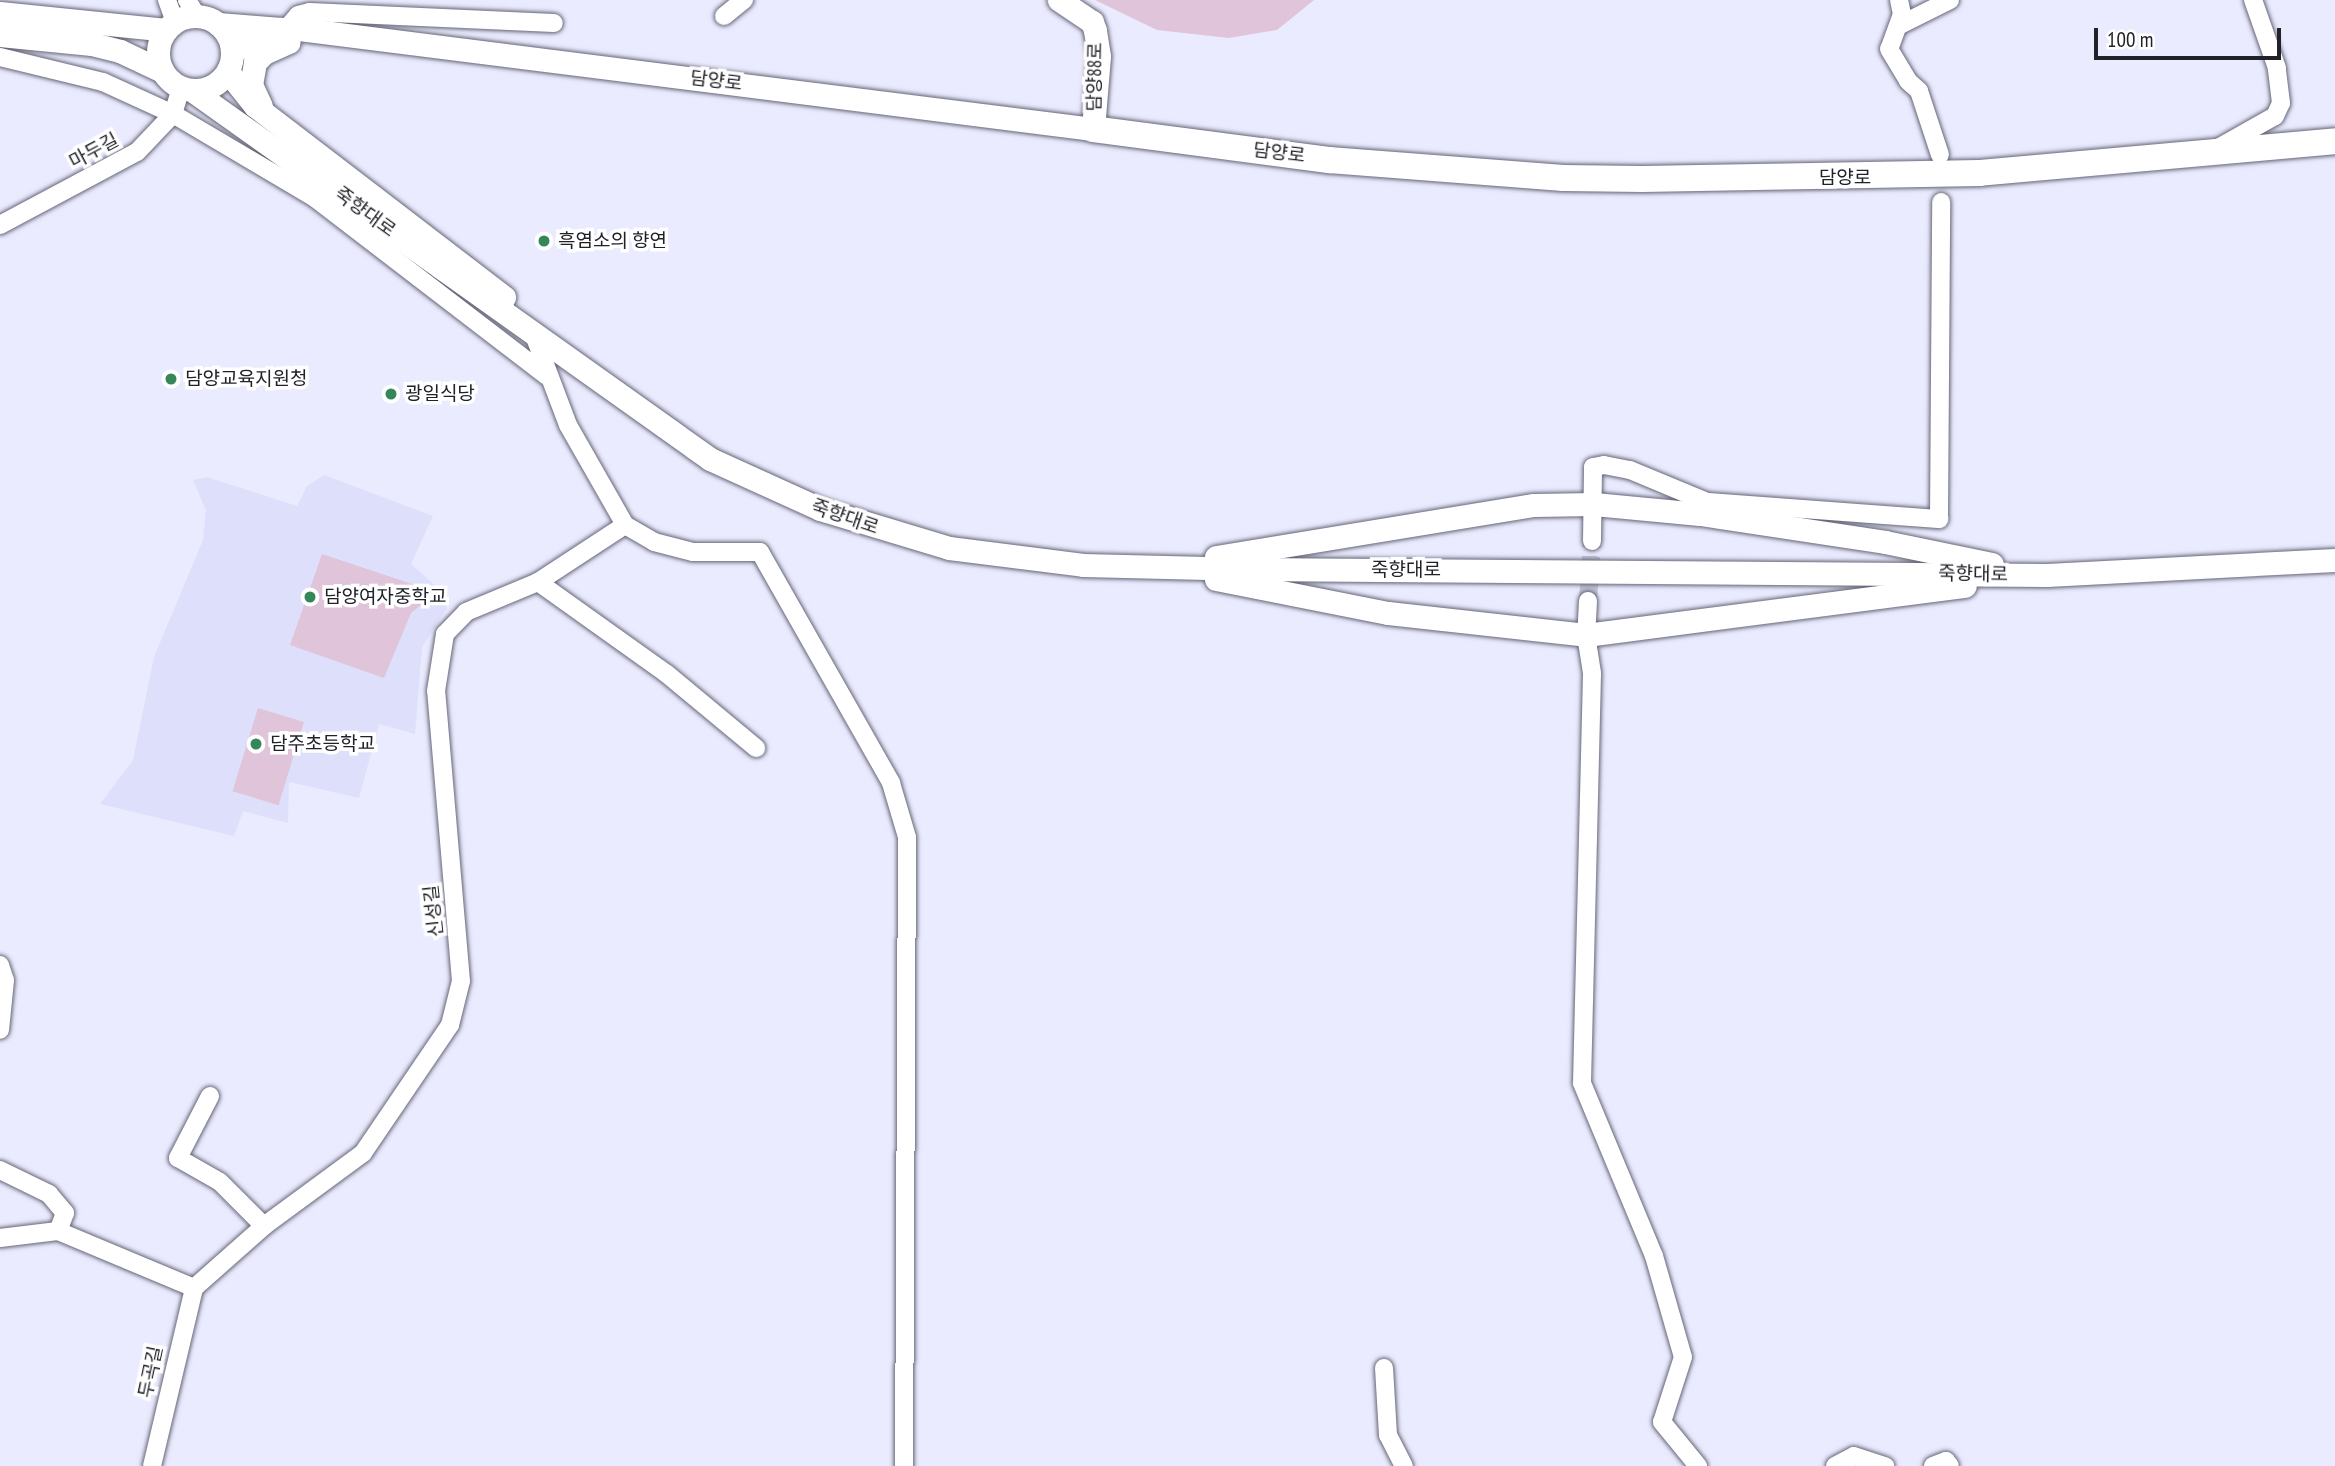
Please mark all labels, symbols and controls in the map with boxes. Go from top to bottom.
scale bar [2097,14,2284,58]
text: 100 m [2107,26,2153,53]
street label: 담양88로 [1083,42,1107,112]
street label: 담양로 [689,66,743,96]
street label: 마두길 [65,129,123,173]
street label: 담양로 [1252,138,1306,168]
street label: 담양로 [1819,167,1871,189]
street label: 죽향대로 [330,182,400,242]
place label: 흑염소의 향연 [558,230,667,252]
marker: 흑염소의 향연 [536,233,552,249]
place label: 담양교육지원청 [185,368,307,390]
marker: 담양교육지원청 [163,371,179,387]
place label: 광일식당 [405,383,475,405]
marker: 광일식당 [383,386,399,402]
street label: 죽향대로 [808,495,882,539]
street label: 죽향대로 [1371,559,1441,581]
street label: 죽향대로 [1938,562,2008,586]
place label: 담양여자중학교 [324,586,446,608]
marker: 담양여자중학교 [302,589,318,605]
place label: 담주초등학교 [270,733,375,755]
marker: 담주초등학교 [248,736,264,752]
street label: 신성길 [420,884,448,938]
street label: 두곡길 [134,1344,168,1400]

